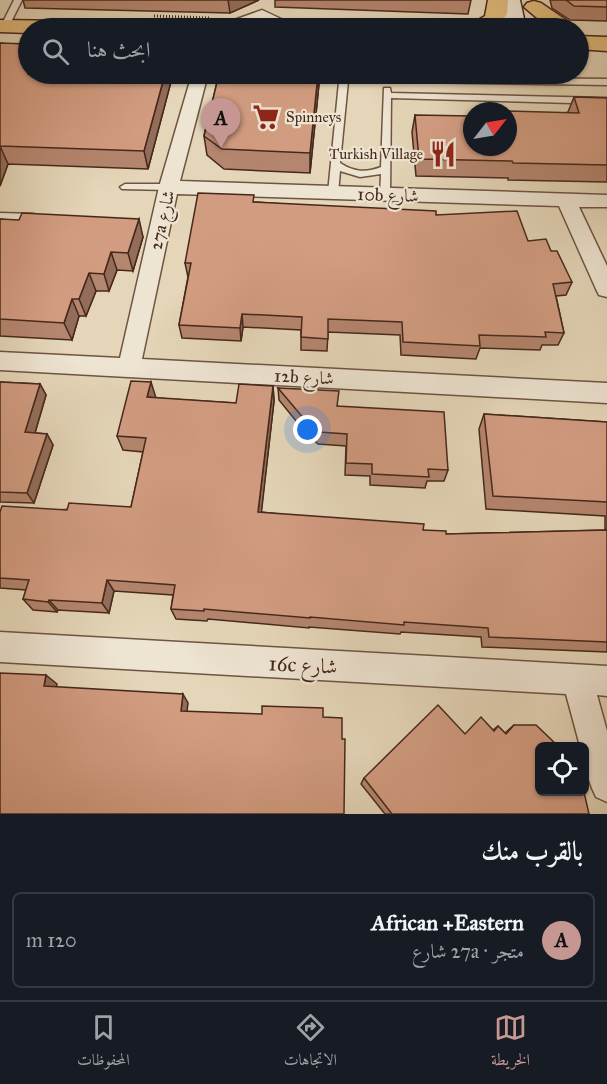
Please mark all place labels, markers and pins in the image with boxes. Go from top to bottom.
pin: A [202,98,240,148]
supermarket icon: Spinneys [251,102,281,132]
place label: Spinneys [286,108,341,126]
restaurant icon: Turkish Village [428,139,458,169]
place label: Turkish Village [329,145,423,163]

